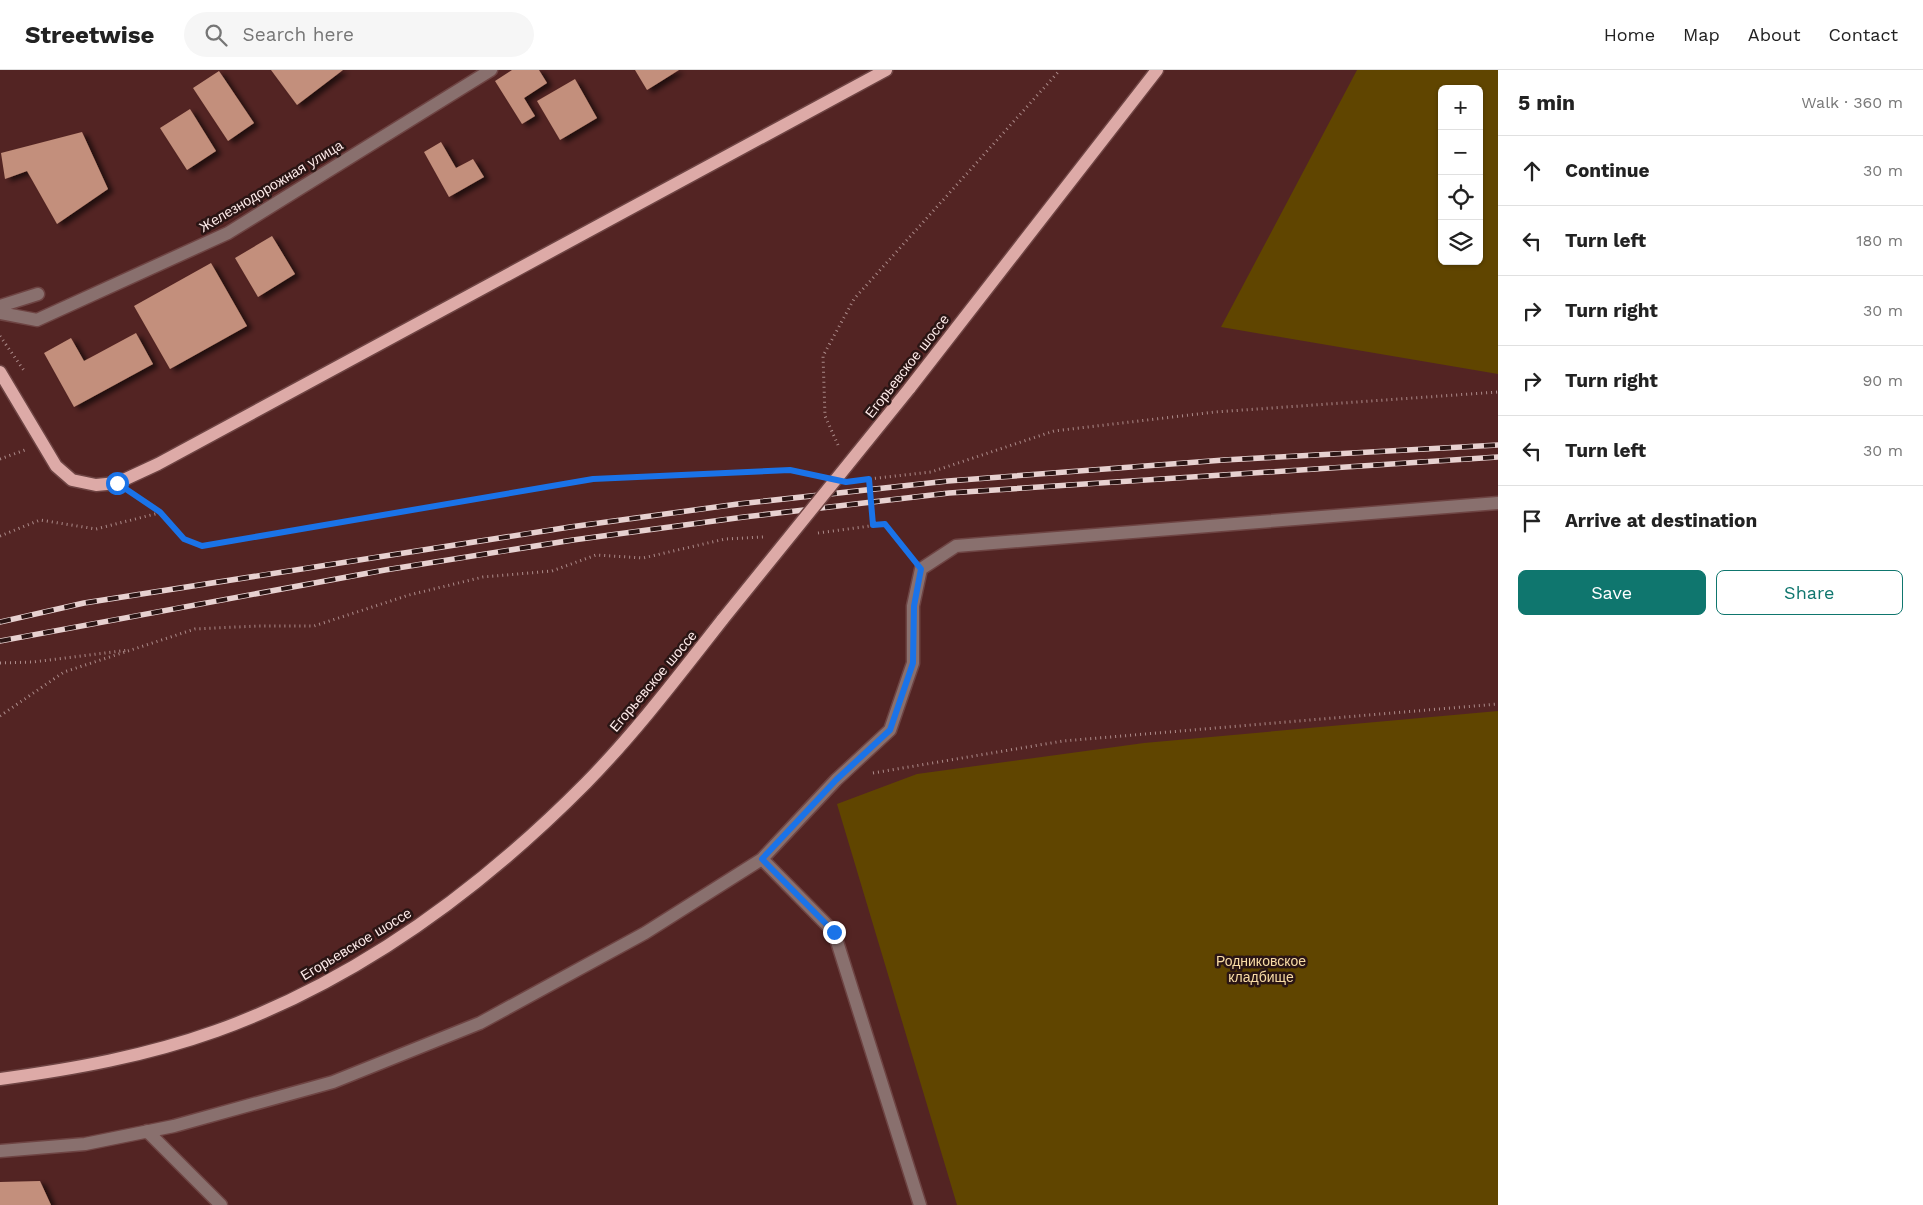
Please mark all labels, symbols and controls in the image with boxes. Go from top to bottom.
search box [184,12,534,57]
text: Streetwise [25,21,154,49]
icon: search [202,21,230,49]
text: Search here [242,23,354,46]
text: Home [1604,24,1655,45]
text: Map [1683,24,1720,45]
text: About [1748,24,1800,45]
text: Contact [1828,24,1898,45]
map controls [1438,85,1483,265]
button: + [1438,85,1483,130]
text: 5 min [1518,90,1575,115]
text: Walk · 360 m [1801,93,1903,112]
button: − [1438,130,1483,175]
street label: Железнодорожная улица [196,137,346,235]
icon: ahead [1518,157,1546,185]
text: Continue [1565,159,1649,182]
text: 30 m [1863,161,1903,180]
button: locate [1438,175,1483,220]
button: layers [1438,220,1483,265]
icon: left [1518,227,1546,255]
text: Turn left [1565,229,1646,252]
text: 180 m [1856,231,1903,250]
icon: right [1518,297,1546,325]
text: Turn right [1565,299,1658,322]
text: 30 m [1863,301,1903,320]
street label: Егорьевское шоссе [862,311,952,421]
icon: right [1518,367,1546,395]
text: Turn right [1565,369,1658,392]
text: 90 m [1862,371,1903,390]
icon: left [1518,437,1546,465]
text: Turn left [1565,439,1646,462]
text: 30 m [1863,441,1903,460]
route start [106,472,129,495]
icon: arrive [1518,507,1546,535]
text: Arrive at destination [1565,509,1757,532]
button: Save [1518,570,1706,615]
button: Share [1716,570,1903,615]
street label: Егорьевское шоссе [606,627,700,735]
street label: Егорьевское шоссе [298,904,415,983]
route end [823,921,846,944]
park label: Родниковское кладбище [1216,953,1306,985]

